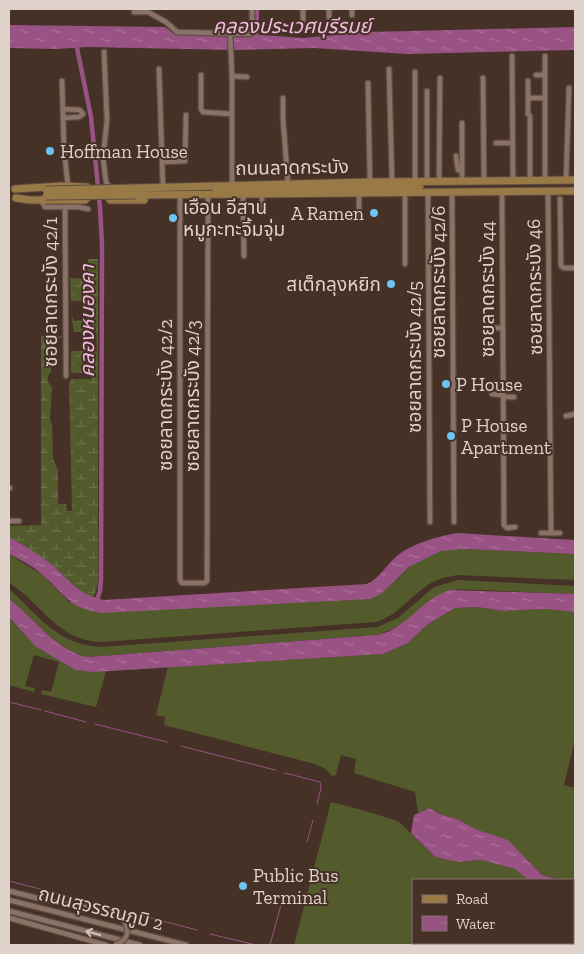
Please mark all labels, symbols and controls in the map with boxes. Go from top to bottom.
water label: คลองประเวศบุรีรมย์ [213,14,375,39]
place label: Hoffman House [60,140,188,163]
marker: Hoffman House [44,145,56,157]
street label: ถนนลาดกระบัง [235,155,349,180]
place label: เฮือน อีสาน หมูกะทะจิ้มจุ่ม [183,196,285,242]
place label: A Ramen [291,202,364,225]
street label: ซอยลาดกระบัง 42/6 [427,206,450,358]
marker: A Ramen [368,207,380,219]
marker: เฮือน อีสาน หมูกะทะจิ้มจุ่ม [167,212,179,224]
street label: ซอยลาดกระบัง 42/1 [39,217,62,367]
street label: ซอยลาดกระบัง 46 [522,219,547,355]
street label: ซอยลาดกระบัง 44 [476,221,499,357]
water label: คลองหนองคา [75,264,99,377]
place label: สเต็กลุงหยิก [286,273,381,296]
marker: สเต็กลุงหยิก [385,278,397,290]
street label: ซอยลาดกระบัง 42/5 [403,281,426,433]
street label: ซอยลาดกระบัง 42/2 [154,319,177,471]
street label: ซอยลาดกระบัง 42/3 [181,320,204,472]
place label: P House [456,373,522,396]
marker: P House [440,378,452,390]
place label: P House Apartment [461,414,551,459]
marker: P House Apartment [445,430,457,442]
place label: Public Bus Terminal [253,864,339,909]
legend [412,879,574,944]
marker: Public Bus Terminal [237,880,249,892]
street label: ถนนสุวรรณภูมิ 2 [36,882,166,936]
text: Road [456,890,489,908]
text: Water [456,915,496,933]
one-way arrow [85,928,101,937]

